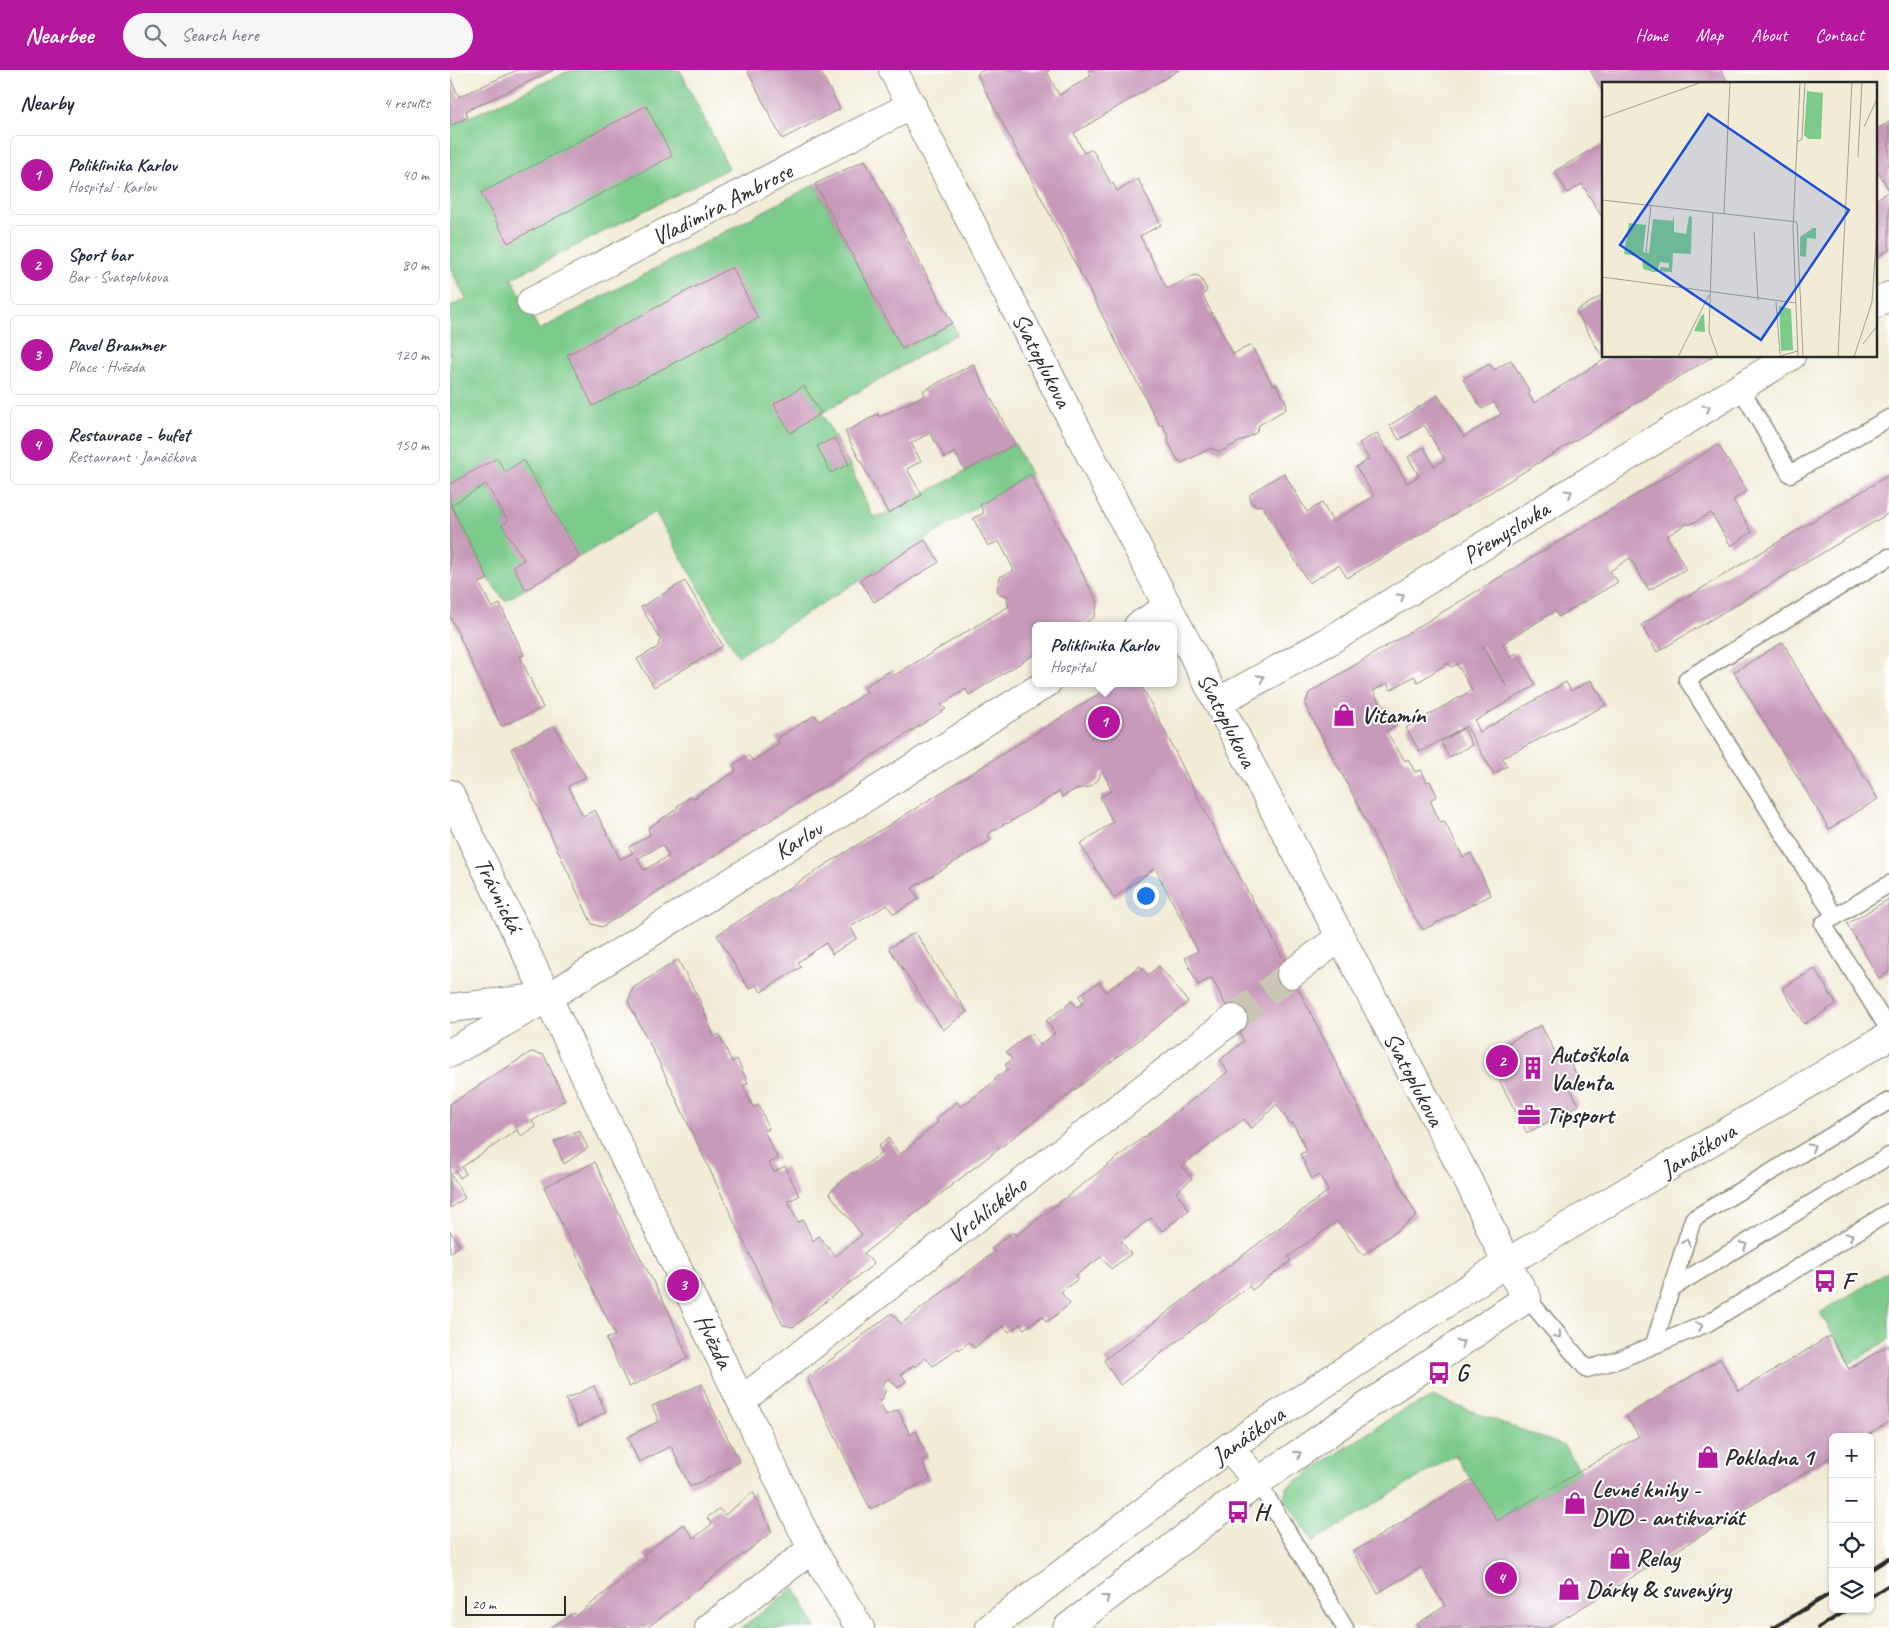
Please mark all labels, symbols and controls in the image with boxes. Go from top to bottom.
search box [123,13,473,58]
text: Nearbee [25,20,93,50]
icon: search [141,21,169,49]
text: Search here [181,23,259,47]
text: Home [1635,24,1668,46]
text: Map [1696,24,1723,46]
text: About [1751,24,1787,46]
text: Contact [1815,24,1864,46]
inset map [1602,82,1876,358]
text: Nearby [20,90,73,116]
text: 4 results [383,93,430,113]
text: Poliklinika Karlov [68,153,177,177]
street label: Vladimíra Ambrose [647,155,799,252]
text: 1 [33,165,41,185]
text: 40 m [402,165,429,185]
text: Hospital · Karlov [68,177,156,197]
text: Sport bar [68,243,132,267]
text: 2 [33,255,41,275]
text: 80 m [402,255,429,275]
text: Bar · Svatoplukova [68,267,168,287]
street label: Svatoplukova [1006,308,1079,413]
text: Pavel Brammer [68,333,165,357]
text: 3 [33,345,41,365]
text: 120 m [395,345,429,365]
text: Place · Hvězda [68,357,145,377]
one-way arrow [1702,404,1711,414]
text: Restaurace - bufet [68,423,190,447]
text: 4 [33,435,41,455]
text: 150 m [395,435,429,455]
text: Restaurant · Janáčkova [68,447,196,467]
one-way arrow [1564,490,1573,499]
street label: Přemyslovka [1457,493,1557,570]
one-way arrow [1396,593,1405,603]
popup [1032,622,1177,687]
text: Poliklinika Karlov [1050,633,1159,657]
text: Hospital [1050,657,1094,677]
street label: Svatoplukova [1191,668,1264,773]
one-way arrow [1255,674,1264,684]
place label: Vitamín [1361,700,1426,730]
shop icon: Vitamín [1331,702,1357,728]
pin: 1 [1088,703,1120,741]
street label: Karlov [769,813,829,866]
street label: Trávnická [468,853,531,940]
your location [1133,883,1159,909]
street label: Svatoplukova [1377,1027,1452,1132]
place label: Autoškola Valenta [1550,1039,1630,1097]
pin: 2 [1486,1042,1518,1080]
building icon: Autoškola Valenta [1520,1055,1546,1081]
place label: Tipsport [1546,1100,1617,1130]
office icon: Tipsport [1516,1102,1542,1128]
street label: Janáčkova [1654,1115,1742,1185]
one-way arrow [1806,1144,1815,1154]
street label: Vrchlického [941,1169,1034,1250]
one-way arrow [1845,1233,1854,1242]
one-way arrow [1681,1238,1691,1246]
one-way arrow [1738,1241,1747,1251]
pin: 3 [667,1266,699,1304]
place label: F [1842,1266,1858,1296]
bus stop icon: F [1812,1268,1838,1294]
street label: Hvězda [688,1309,741,1375]
one-way arrow [1695,1322,1703,1332]
one-way arrow [1552,1329,1561,1338]
one-way arrow [1456,1340,1465,1349]
place label: G [1456,1358,1471,1388]
bus stop icon: G [1426,1360,1452,1386]
street label: Janáčkova [1205,1398,1291,1472]
map controls [1829,1433,1874,1613]
button: + [1829,1433,1874,1478]
place label: Pokladna 1 [1724,1442,1817,1472]
shop icon: Pokladna 1 [1695,1444,1721,1470]
one-way arrow [1292,1451,1302,1460]
place label: Levné knihy - DVD - antikvariát [1592,1474,1748,1532]
button: − [1829,1478,1874,1523]
shop icon: Levné knihy - DVD - antikvariát [1562,1490,1588,1516]
place label: H [1254,1497,1272,1527]
bus stop icon: H [1225,1499,1251,1525]
button: locate [1829,1523,1874,1568]
place label: Relay [1636,1543,1681,1573]
shop icon: Relay [1607,1545,1633,1571]
pin: 4 [1485,1559,1517,1597]
button: layers [1829,1568,1874,1613]
place label: Dárky & suvenýry [1586,1574,1733,1604]
shop icon: Dárky & suvenýry [1556,1576,1582,1602]
scale bar [465,1593,566,1616]
text: 20 m [472,1596,496,1613]
one-way arrow [1100,1596,1109,1604]

